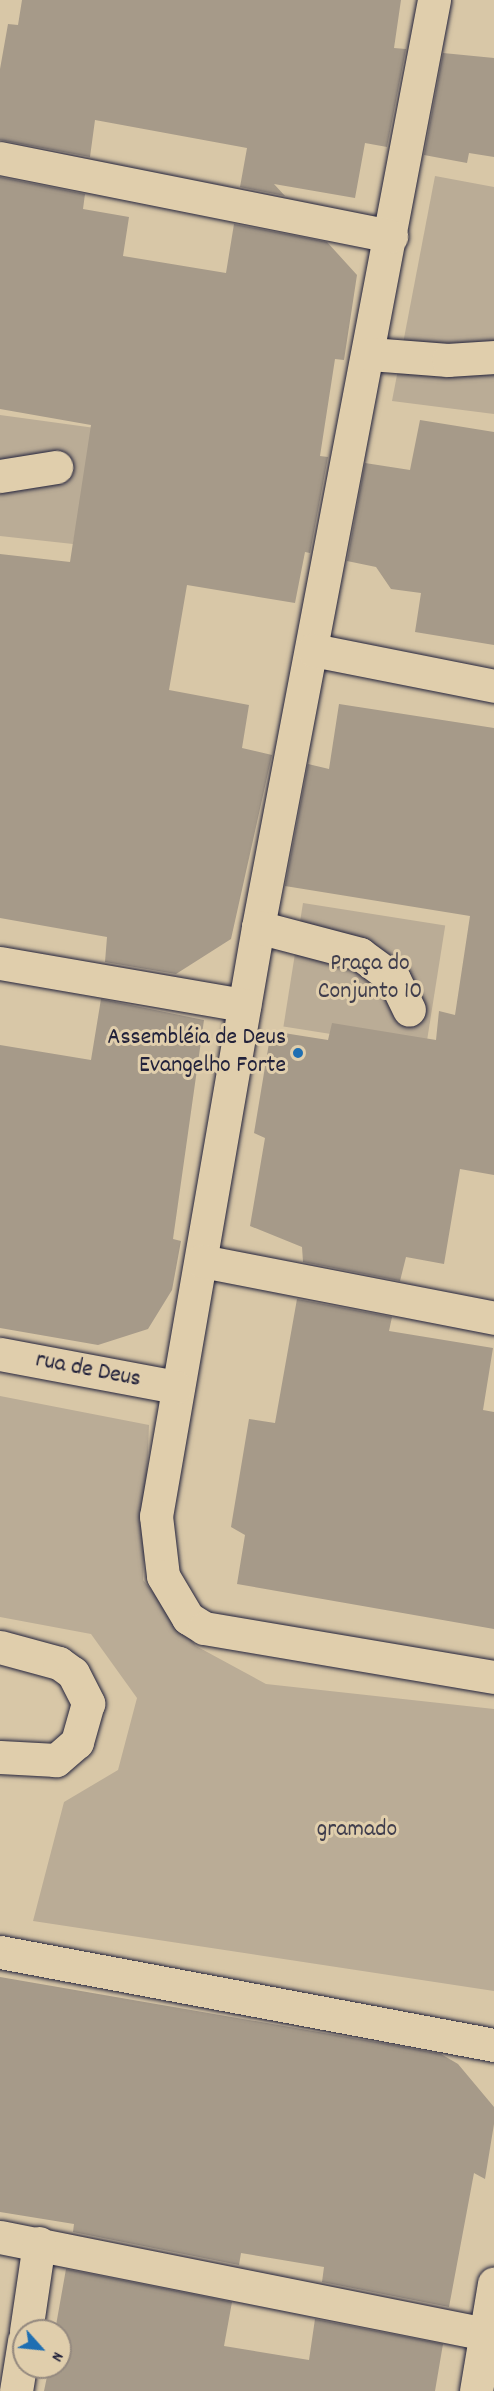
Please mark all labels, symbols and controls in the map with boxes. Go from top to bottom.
park label: Praça do Conjunto 10 [318,951,422,1007]
place label: Assembléia de Deus Evangelho Forte [107,1025,286,1081]
marker: Assembléia de Deus Evangelho Forte [291,1046,305,1060]
street label: rua de Deus [33,1347,143,1395]
park label: gramado [317,1817,397,1845]
north arrow [12,2319,72,2379]
text: N [45,2348,69,2365]

